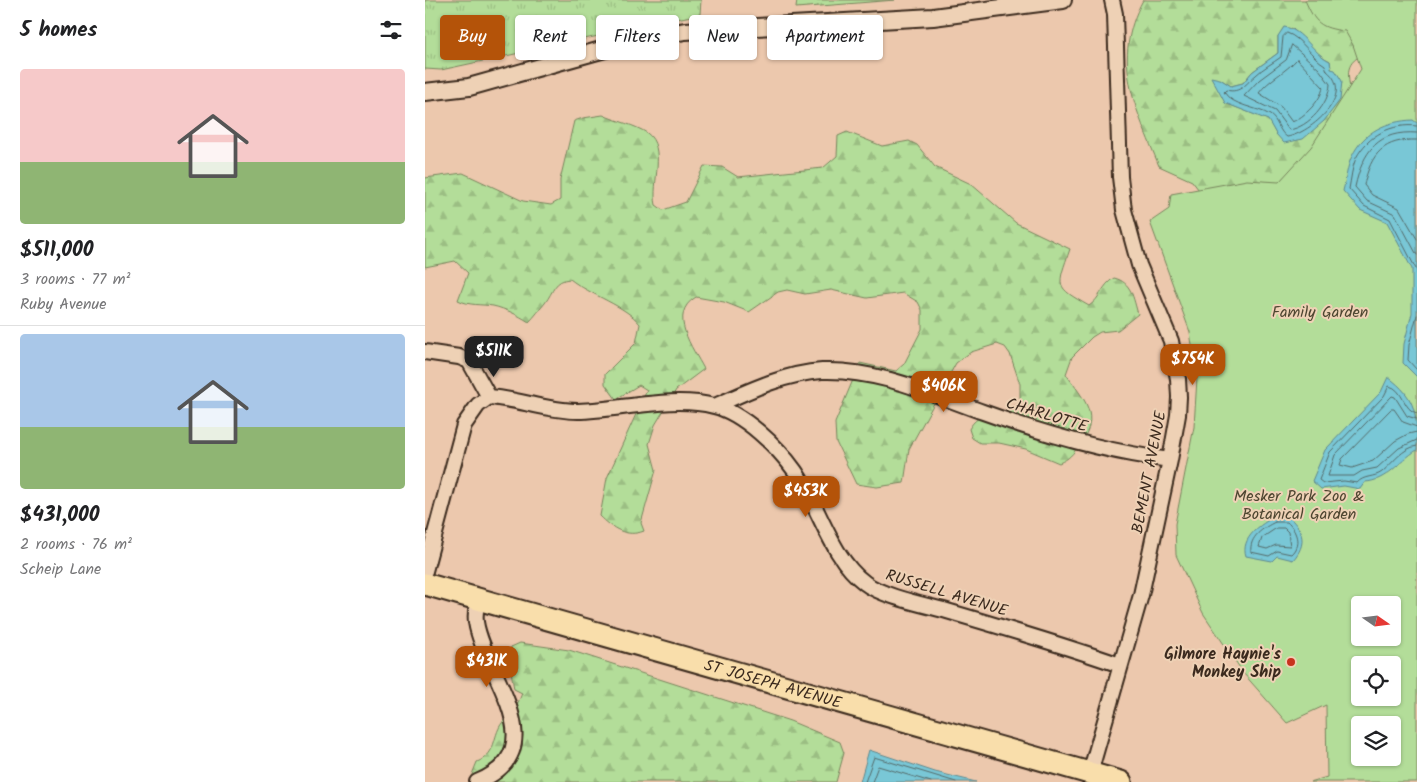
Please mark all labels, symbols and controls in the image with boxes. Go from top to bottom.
text: 5 homes [20,14,97,47]
chip: Buy [440,15,505,60]
chip: Rent [515,15,586,60]
chip: Filters [596,15,679,60]
chip: New [689,15,757,60]
chip: Apartment [767,15,883,60]
icon: filters [377,16,405,44]
icon: home [168,101,258,191]
text: $511,000 [20,234,94,267]
text: 3 rooms · 77 m² [20,267,130,292]
text: Ruby Avenue [20,292,106,317]
park label: Family Garden [1272,300,1368,325]
pin: $511K [459,336,529,378]
text: $511K [476,339,512,364]
pin: $754K [1158,344,1228,386]
text: $754K [1171,347,1215,372]
icon: home [168,367,258,457]
pin: $406K [909,370,979,413]
text: $406K [922,374,966,399]
street label: CHARLOTTE [1003,391,1091,440]
street label: BEMENT AVENUE [1125,408,1174,536]
pin: $453K [771,476,841,518]
text: $453K [784,479,828,504]
park label: Mesker Park Zoo & Botanical Garden [1234,484,1364,527]
text: $431,000 [20,499,100,532]
text: 2 rooms · 76 m² [20,532,132,557]
text: Scheip Lane [20,557,101,582]
street label: RUSSELL AVENUE [882,563,1011,624]
north arrow [1351,596,1401,646]
map controls [1351,596,1401,766]
place label: Gilmore Haynie's Monkey Ship [1164,642,1282,685]
pin: $431K [452,646,522,688]
text: $431K [466,649,508,674]
street label: ST JOSEPH AVENUE [701,653,845,716]
marker: Gilmore Haynie's Monkey Ship [1285,656,1297,668]
button: locate [1351,656,1401,706]
button: layers [1351,716,1401,766]

